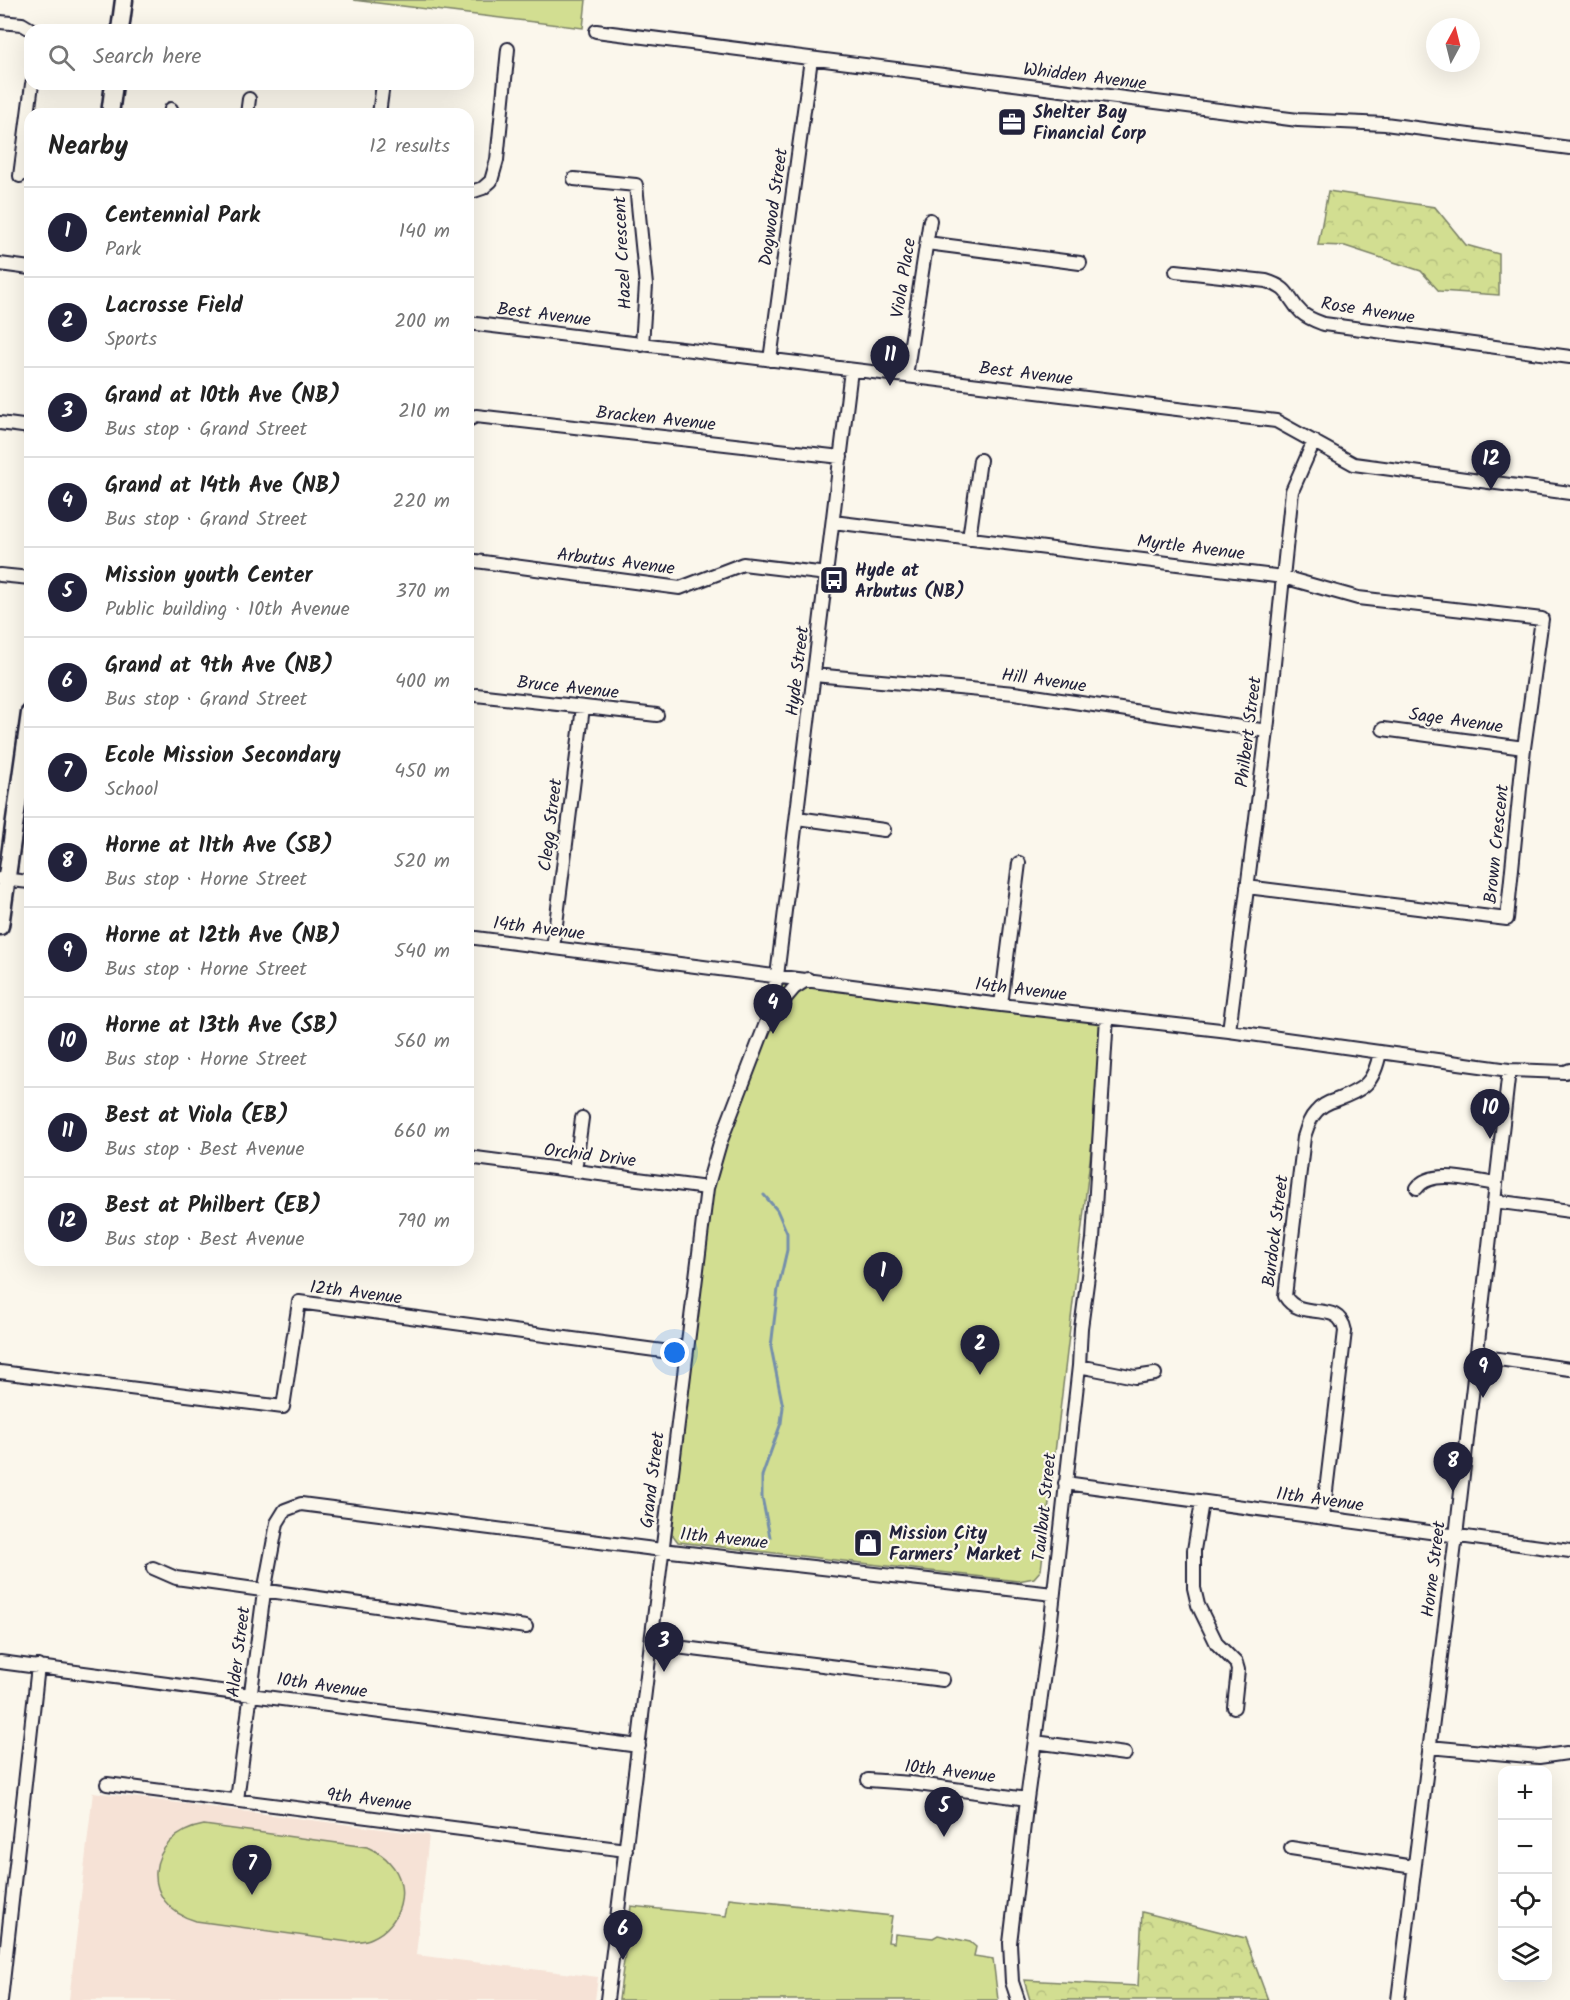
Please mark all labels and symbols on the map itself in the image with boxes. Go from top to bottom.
north arrow [1426,18,1480,72]
street label: Whidden Avenue [1022,56,1148,99]
place label: Shelter Bay Financial Corp [1033,99,1147,149]
office icon: Shelter Bay Financial Corp [996,106,1028,138]
street label: Dogwood Street [752,145,797,268]
street label: Hazel Crescent [606,195,641,310]
street label: Viola Place [884,236,925,320]
street label: Rose Avenue [1319,290,1417,333]
street label: Best Avenue [495,295,592,336]
pin: 11 [870,336,910,386]
street label: Best Avenue [977,354,1074,395]
street label: Bracken Avenue [595,399,717,440]
pin: 12 [1472,440,1510,490]
street label: Myrtle Avenue [1135,527,1246,569]
street label: Arbutus Avenue [555,541,676,584]
place label: Hyde at Arbutus (NB) [855,557,965,607]
bus stop icon: Hyde at Arbutus (NB) [818,564,850,596]
street label: Hyde Street [779,624,819,718]
street label: Hill Avenue [1000,661,1088,702]
street label: Bruce Avenue [515,669,620,708]
street label: Philbert Street [1228,674,1271,789]
street label: Sage Avenue [1407,701,1505,742]
street label: Clegg Street [531,776,572,873]
street label: Brown Crescent [1477,782,1518,905]
street label: 14th Avenue [491,909,586,950]
street label: 14th Avenue [973,970,1068,1011]
pin: 4 [754,984,792,1034]
pin: 10 [1470,1090,1510,1139]
street label: Orchid Drive [542,1136,638,1177]
street label: Burdock Street [1255,1173,1298,1289]
pin: 1 [864,1252,902,1302]
street label: 12th Avenue [308,1273,404,1314]
pin: 2 [960,1326,1000,1375]
your location [660,1338,689,1367]
pin: 9 [1464,1348,1502,1398]
street label: Grand Street [633,1429,674,1530]
pin: 8 [1434,1442,1472,1492]
street label: Taulbut Street [1025,1450,1066,1563]
street label: 11th Avenue [1274,1480,1365,1521]
street label: Horne Street [1414,1518,1455,1619]
street label: 11th Avenue [678,1520,769,1559]
place label: Mission City Farmers’ Market [889,1520,1022,1570]
shop icon: Mission City Farmers’ Market [852,1527,884,1559]
street label: Alder Street [220,1604,260,1699]
pin: 3 [644,1622,684,1672]
street label: 10th Avenue [274,1666,369,1707]
street label: 10th Avenue [903,1753,997,1792]
street label: 9th Avenue [325,1781,413,1820]
pin: 5 [924,1788,964,1837]
pin: 7 [232,1846,272,1895]
pin: 6 [604,1910,642,1960]

